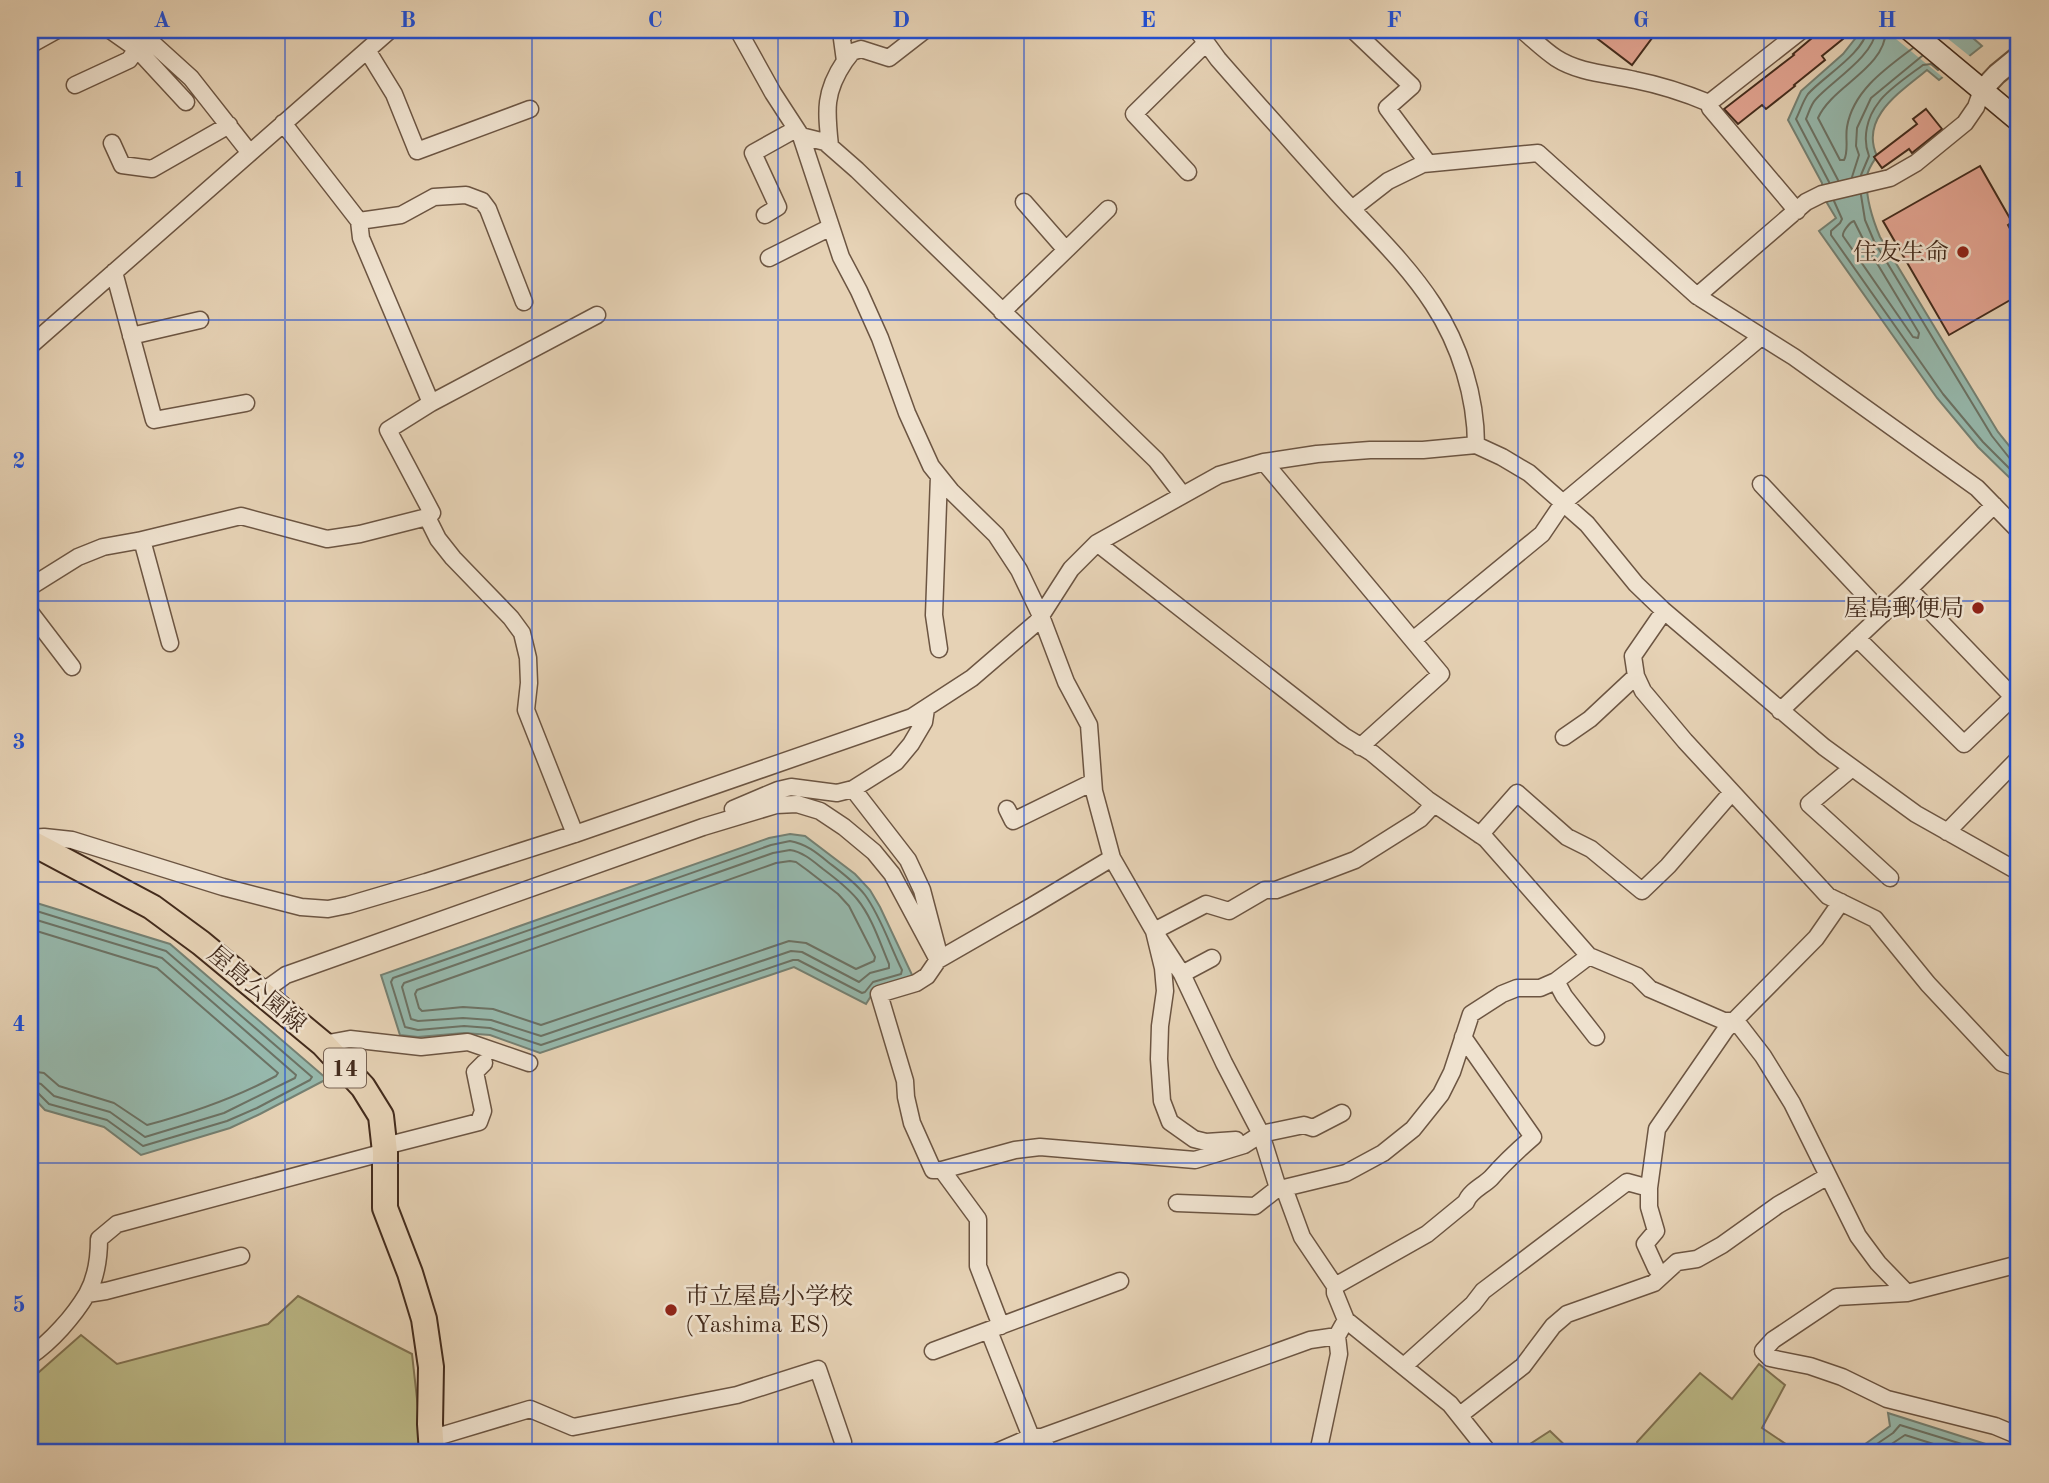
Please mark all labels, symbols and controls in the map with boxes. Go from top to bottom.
text: A [153,9,171,32]
text: B [400,9,416,32]
text: C [647,9,663,32]
text: D [892,9,910,32]
text: E [1140,9,1156,32]
text: F [1386,9,1402,32]
text: G [1633,9,1649,32]
text: H [1878,9,1896,32]
text: 1 [12,169,26,192]
place label: 住友生命 [1853,239,1949,266]
marker: 住友生命 [1955,244,1971,260]
text: 2 [12,450,26,473]
place label: 屋島郵便局 [1844,595,1964,622]
marker: 屋島郵便局 [1970,600,1986,616]
text: 3 [12,731,26,754]
street label: 屋島公園線 [202,940,311,1038]
text: 4 [12,1013,26,1036]
road number: 14 [324,1049,366,1088]
place label: 市立屋島小学校 (Yashima ES) [685,1283,853,1338]
text: 5 [12,1294,26,1317]
marker: 市立屋島小学校 (Yashima ES) [663,1302,679,1318]

